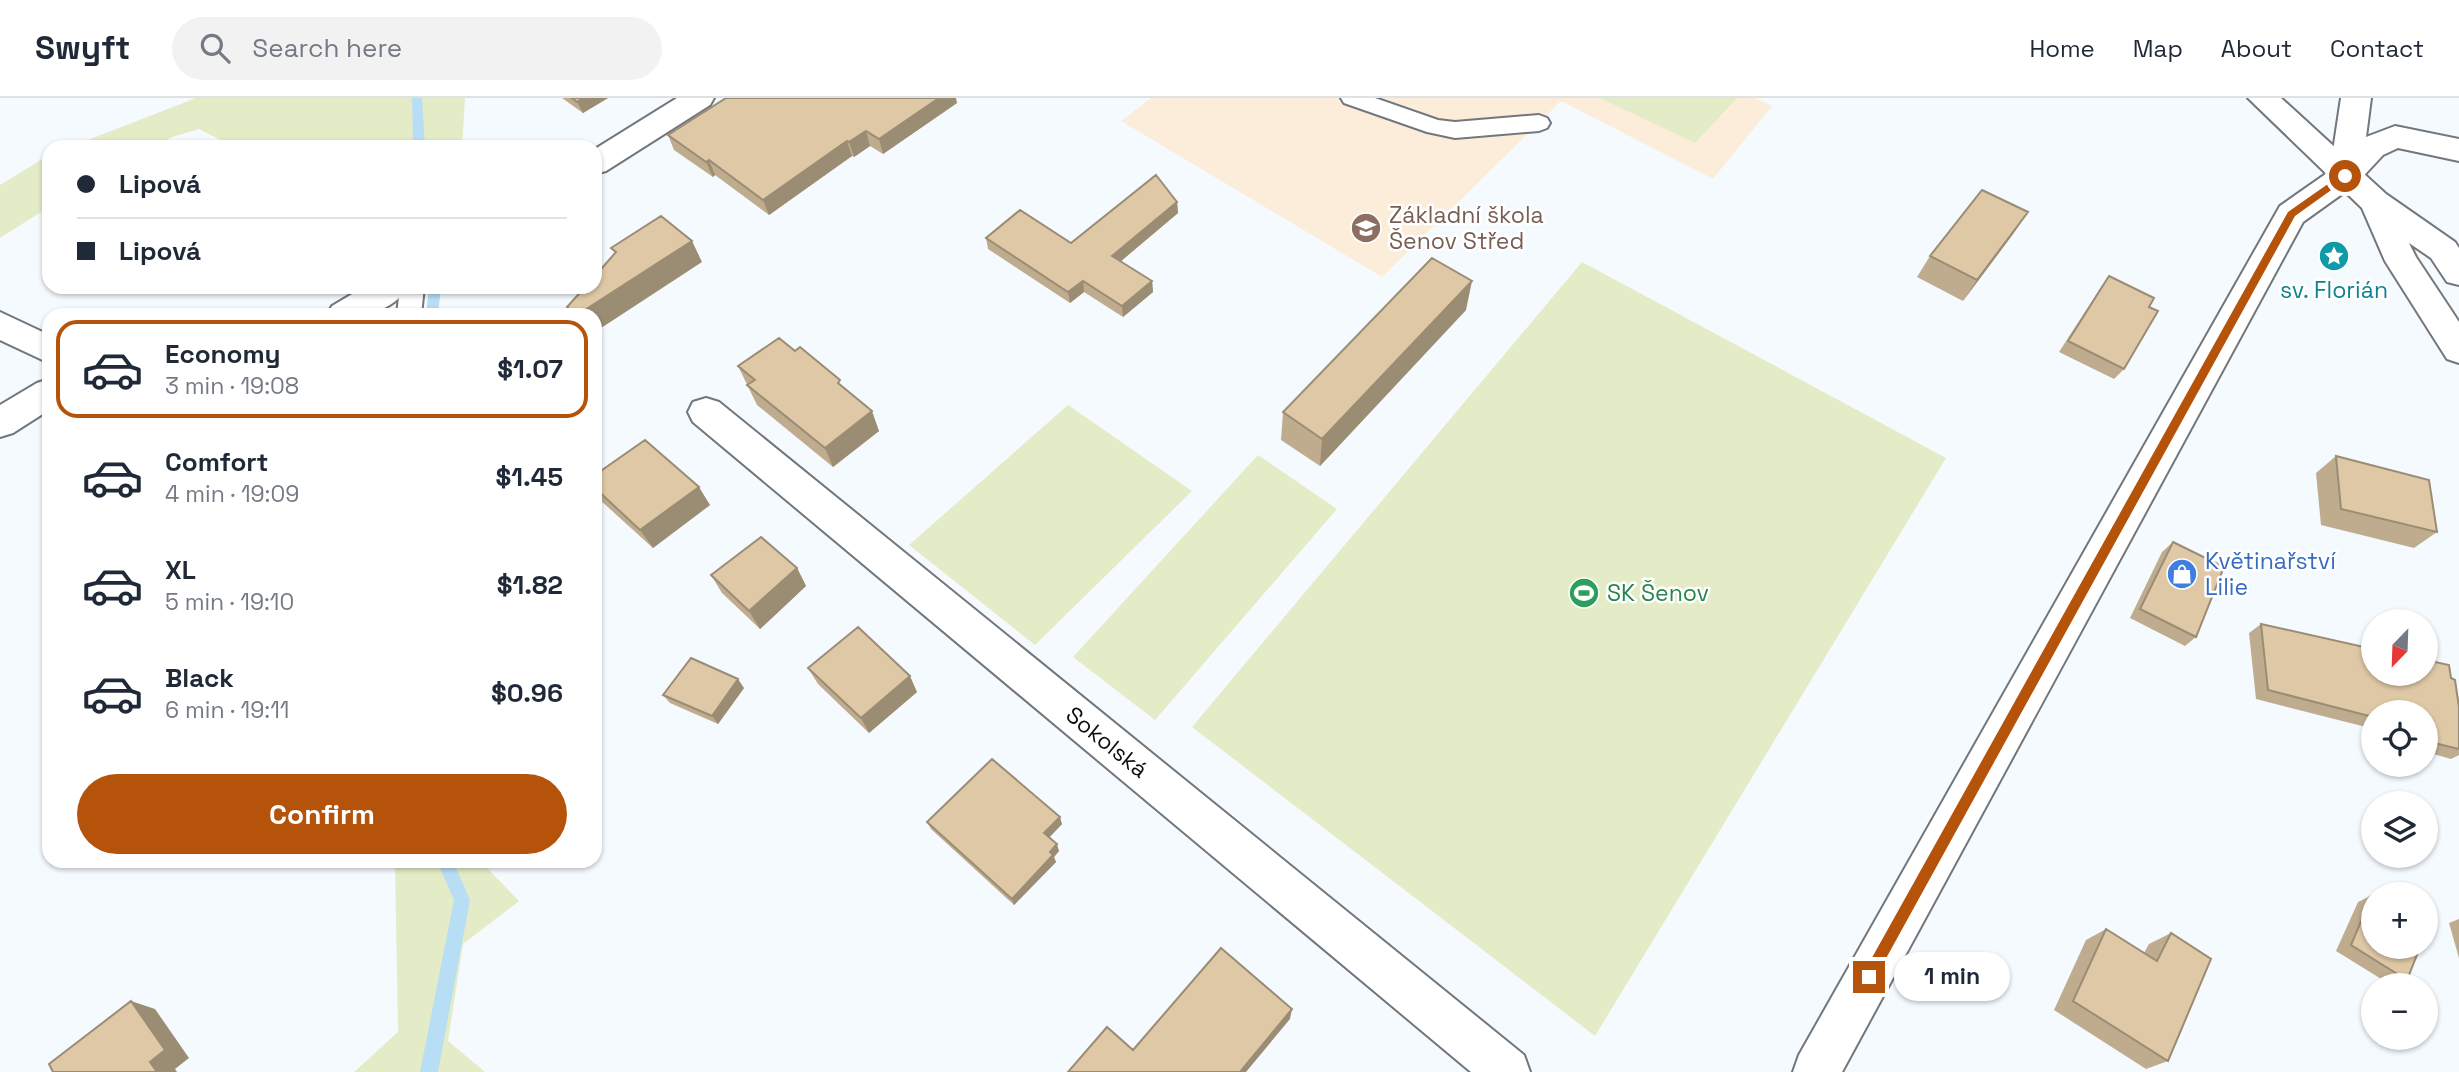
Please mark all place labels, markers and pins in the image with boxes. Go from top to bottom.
place label: Základní škola Šenov Střed [1389,200,1544,256]
school or university icon: Základní škola Šenov Střed [1349,211,1383,245]
place icon: sv. Florián [2317,239,2351,273]
place label: sv. Florián [2280,275,2388,305]
place label: Květinařství Lilie [2205,546,2336,602]
shop icon: Květinařství Lilie [2165,557,2199,591]
sports icon: SK Šenov [1567,576,1601,610]
place label: SK Šenov [1607,578,1709,608]

